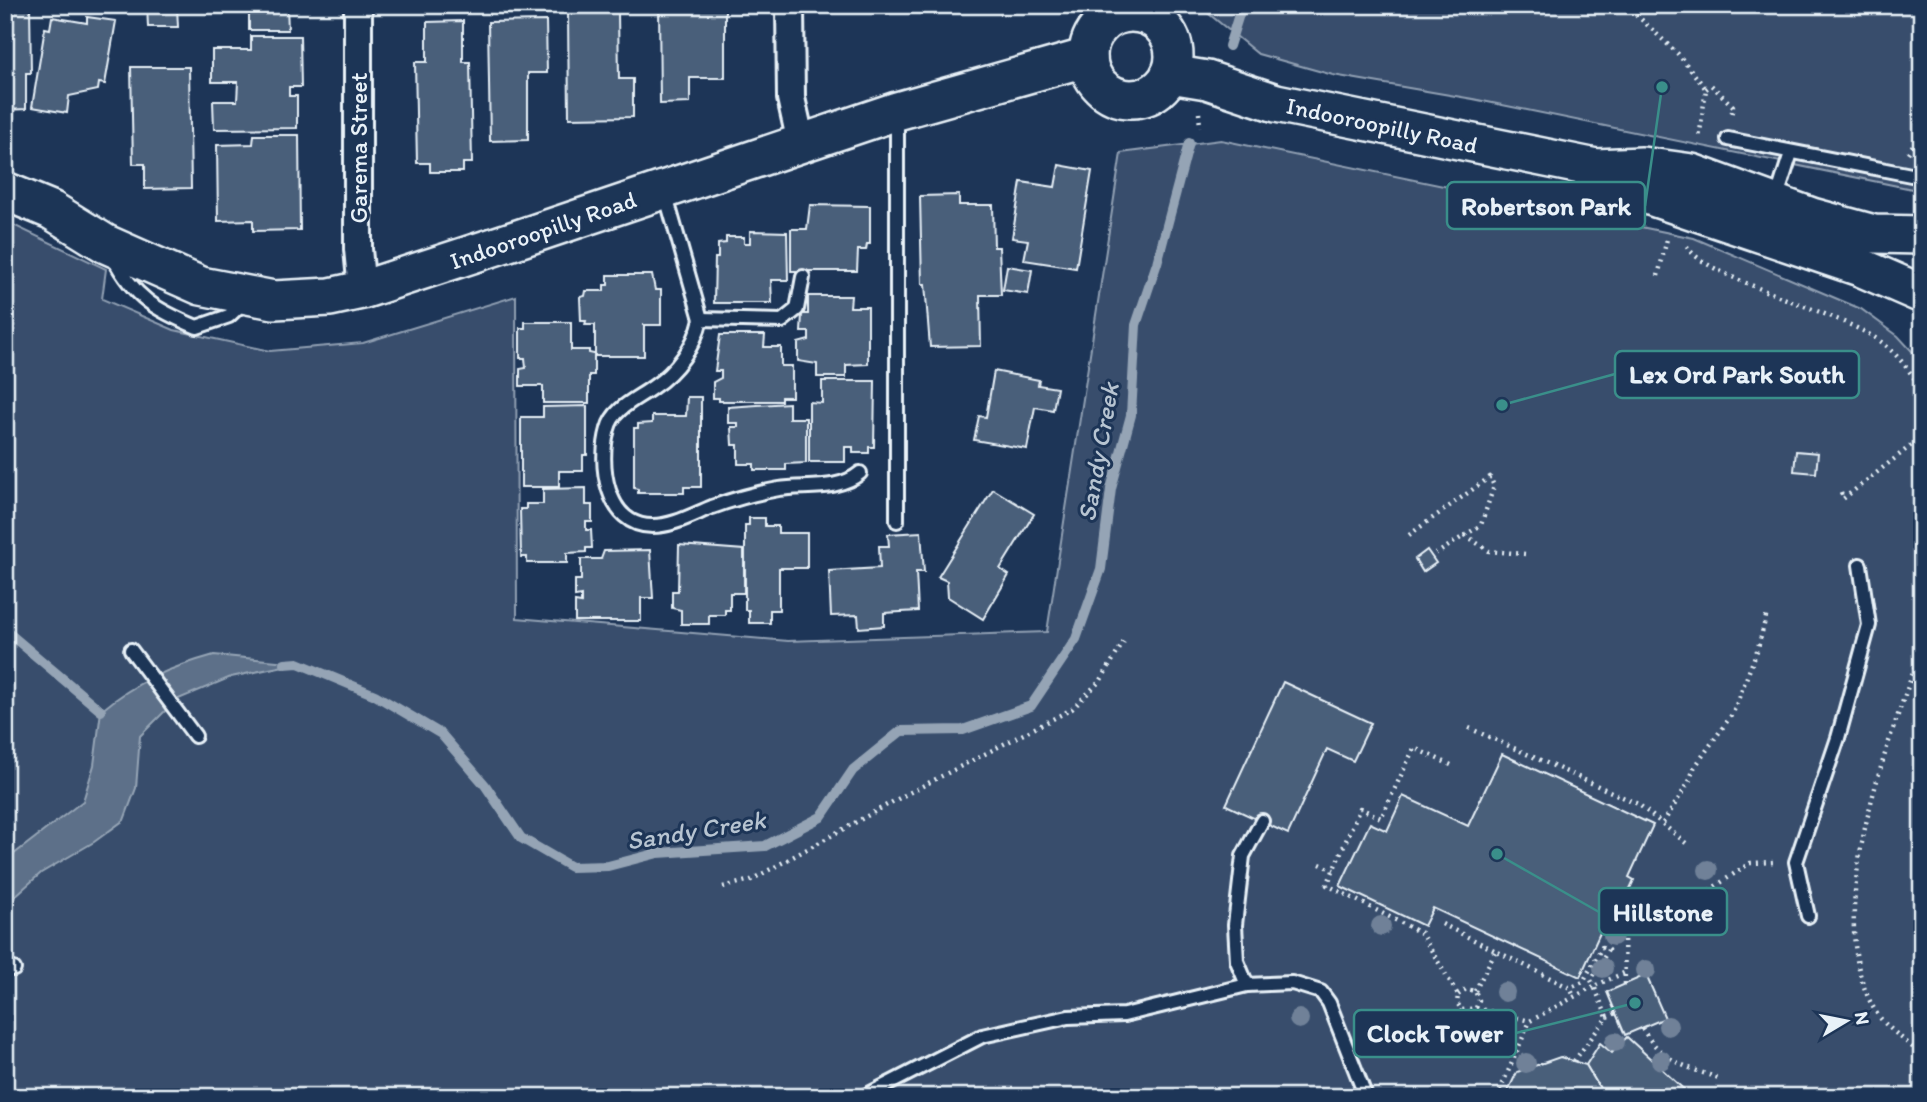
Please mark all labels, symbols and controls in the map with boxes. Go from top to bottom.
street label: Garema Street [344,72,373,224]
street label: Indooroopilly Road [1284,91,1481,159]
callout: Robertson Park [1447,182,1645,229]
street label: Indooroopilly Road [446,185,640,275]
text: Robertson Park [1461,190,1632,222]
callout: Lex Ord Park South [1615,351,1859,398]
text: Lex Ord Park South [1629,358,1846,390]
water label: Sandy Creek [1070,379,1126,524]
water label: Sandy Creek [624,803,769,857]
callout: Hillstone [1599,888,1727,935]
text: Hillstone [1613,896,1713,928]
north arrow [1812,986,1882,1056]
callout: Clock Tower [1354,1010,1516,1057]
text: N [1850,1010,1875,1026]
text: Clock Tower [1367,1017,1504,1049]

